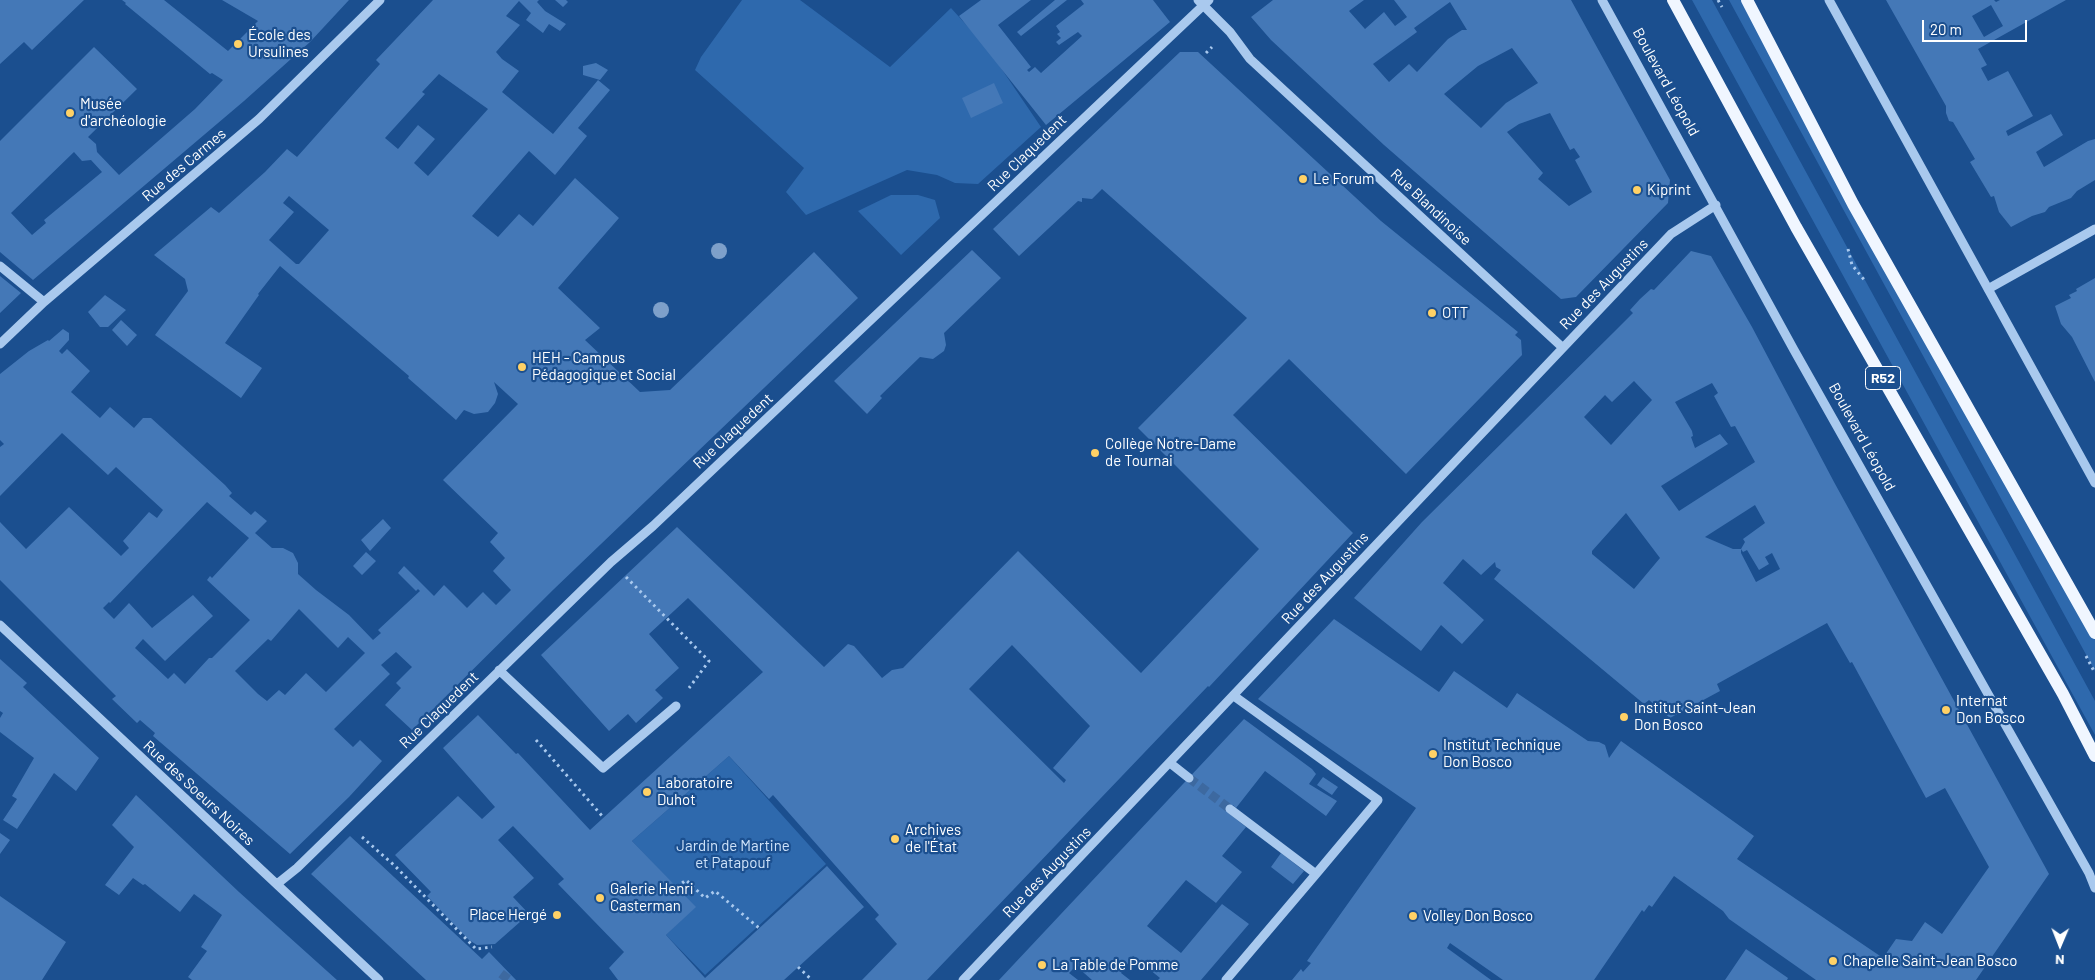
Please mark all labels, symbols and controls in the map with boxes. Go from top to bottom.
scale bar [1925,10,2030,42]
text: 20 m [1930,20,1962,38]
street label: Boulevard Léopold [1629,25,1703,139]
place label: École des Ursulines [248,26,311,61]
marker: École des Ursulines [232,38,244,50]
place label: Musée d'archéologie [80,95,167,130]
marker: Musée d'archéologie [64,107,76,119]
street label: Rue Claquedent [984,111,1070,195]
street label: Rue des Carmes [138,125,230,205]
street label: Rue Blandinoise [1387,165,1475,249]
place label: Le Forum [1313,170,1375,188]
marker: Le Forum [1297,173,1309,185]
place label: Kiprint [1647,181,1691,199]
marker: Kiprint [1631,184,1643,196]
street label: Rue des Augustins [1556,235,1652,333]
place label: OTT [1442,304,1468,322]
marker: OTT [1426,307,1438,319]
place label: HEH - Campus Pédagogique et Social [532,349,676,384]
marker: HEH - Campus Pédagogique et Social [516,361,528,373]
road number: R52 [1866,366,1900,389]
street label: Boulevard Léopold [1825,380,1899,494]
street label: Rue Claquedent [689,389,777,473]
place label: Collège Notre-Dame de Tournai [1105,435,1236,470]
marker: Collège Notre-Dame de Tournai [1089,447,1101,459]
street label: Rue des Augustins [1278,528,1372,628]
street label: Rue Claquedent [396,668,482,752]
place label: Internat Don Bosco [1956,692,2025,727]
place label: Institut Saint-Jean Don Bosco [1634,699,1756,734]
marker: Internat Don Bosco [1940,704,1952,716]
marker: Institut Saint-Jean Don Bosco [1618,711,1630,723]
place label: Institut Technique Don Bosco [1443,736,1561,771]
street label: Rue des Soeurs Noires [140,737,258,849]
marker: Institut Technique Don Bosco [1427,748,1439,760]
place label: Laboratoire Duhot [657,774,733,809]
marker: Laboratoire Duhot [641,786,653,798]
place label: Archives de l'État [905,821,961,856]
street label: Rue des Augustins [999,823,1095,921]
marker: Archives de l'État [889,833,901,845]
park label: Jardin de Martine et Patapouf [676,837,790,872]
place label: Galerie Henri Casterman [610,880,694,915]
marker: Galerie Henri Casterman [594,892,606,904]
place label: Place Hergé [469,906,547,924]
place label: Volley Don Bosco [1423,907,1533,925]
marker: Place Hergé [551,909,563,921]
marker: Volley Don Bosco [1407,910,1419,922]
north arrow [2035,920,2085,970]
place label: Chapelle Saint-Jean Bosco [1843,952,2017,970]
text: N [2055,952,2065,969]
marker: Chapelle Saint-Jean Bosco [1827,955,1839,967]
place label: La Table de Pomme [1052,956,1178,974]
marker: La Table de Pomme [1036,959,1048,971]

